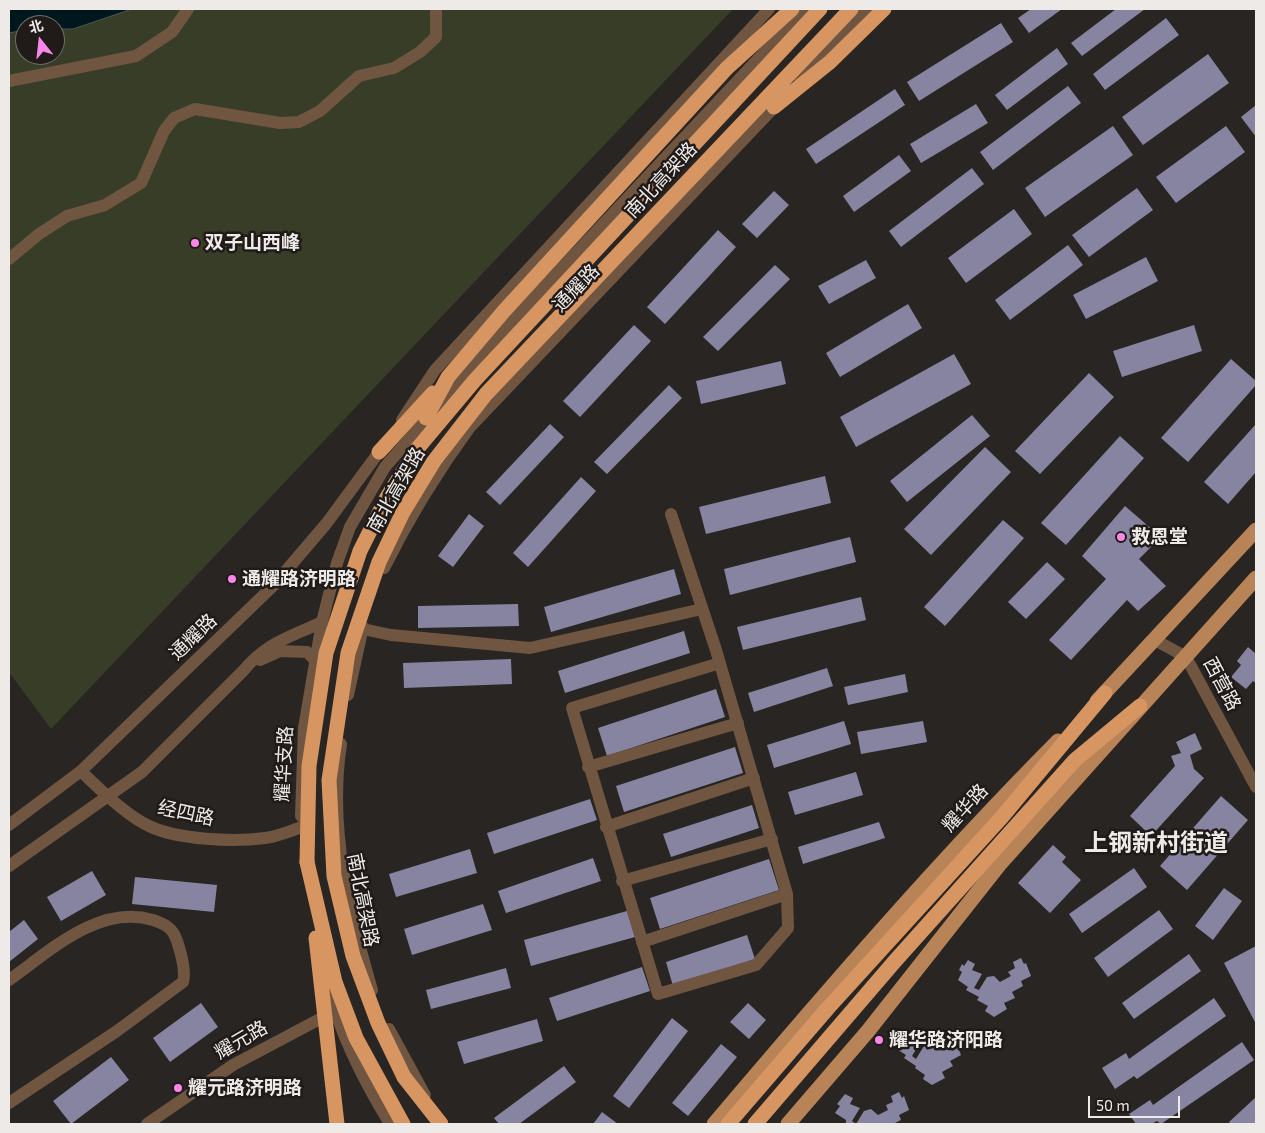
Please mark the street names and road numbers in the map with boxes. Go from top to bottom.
street label: 南北高架路 [620,137,702,223]
street label: 通耀路 [548,260,604,316]
street label: 南北高架路 [362,443,430,537]
street label: 通耀路 [165,609,221,665]
street label: 西营路 [1199,653,1245,715]
street label: 耀华支路 [271,725,297,803]
street label: 耀华路 [937,779,993,837]
street label: 经四路 [156,796,216,830]
street label: 南北高架路 [343,851,383,949]
street label: 耀元路 [211,1016,271,1064]

